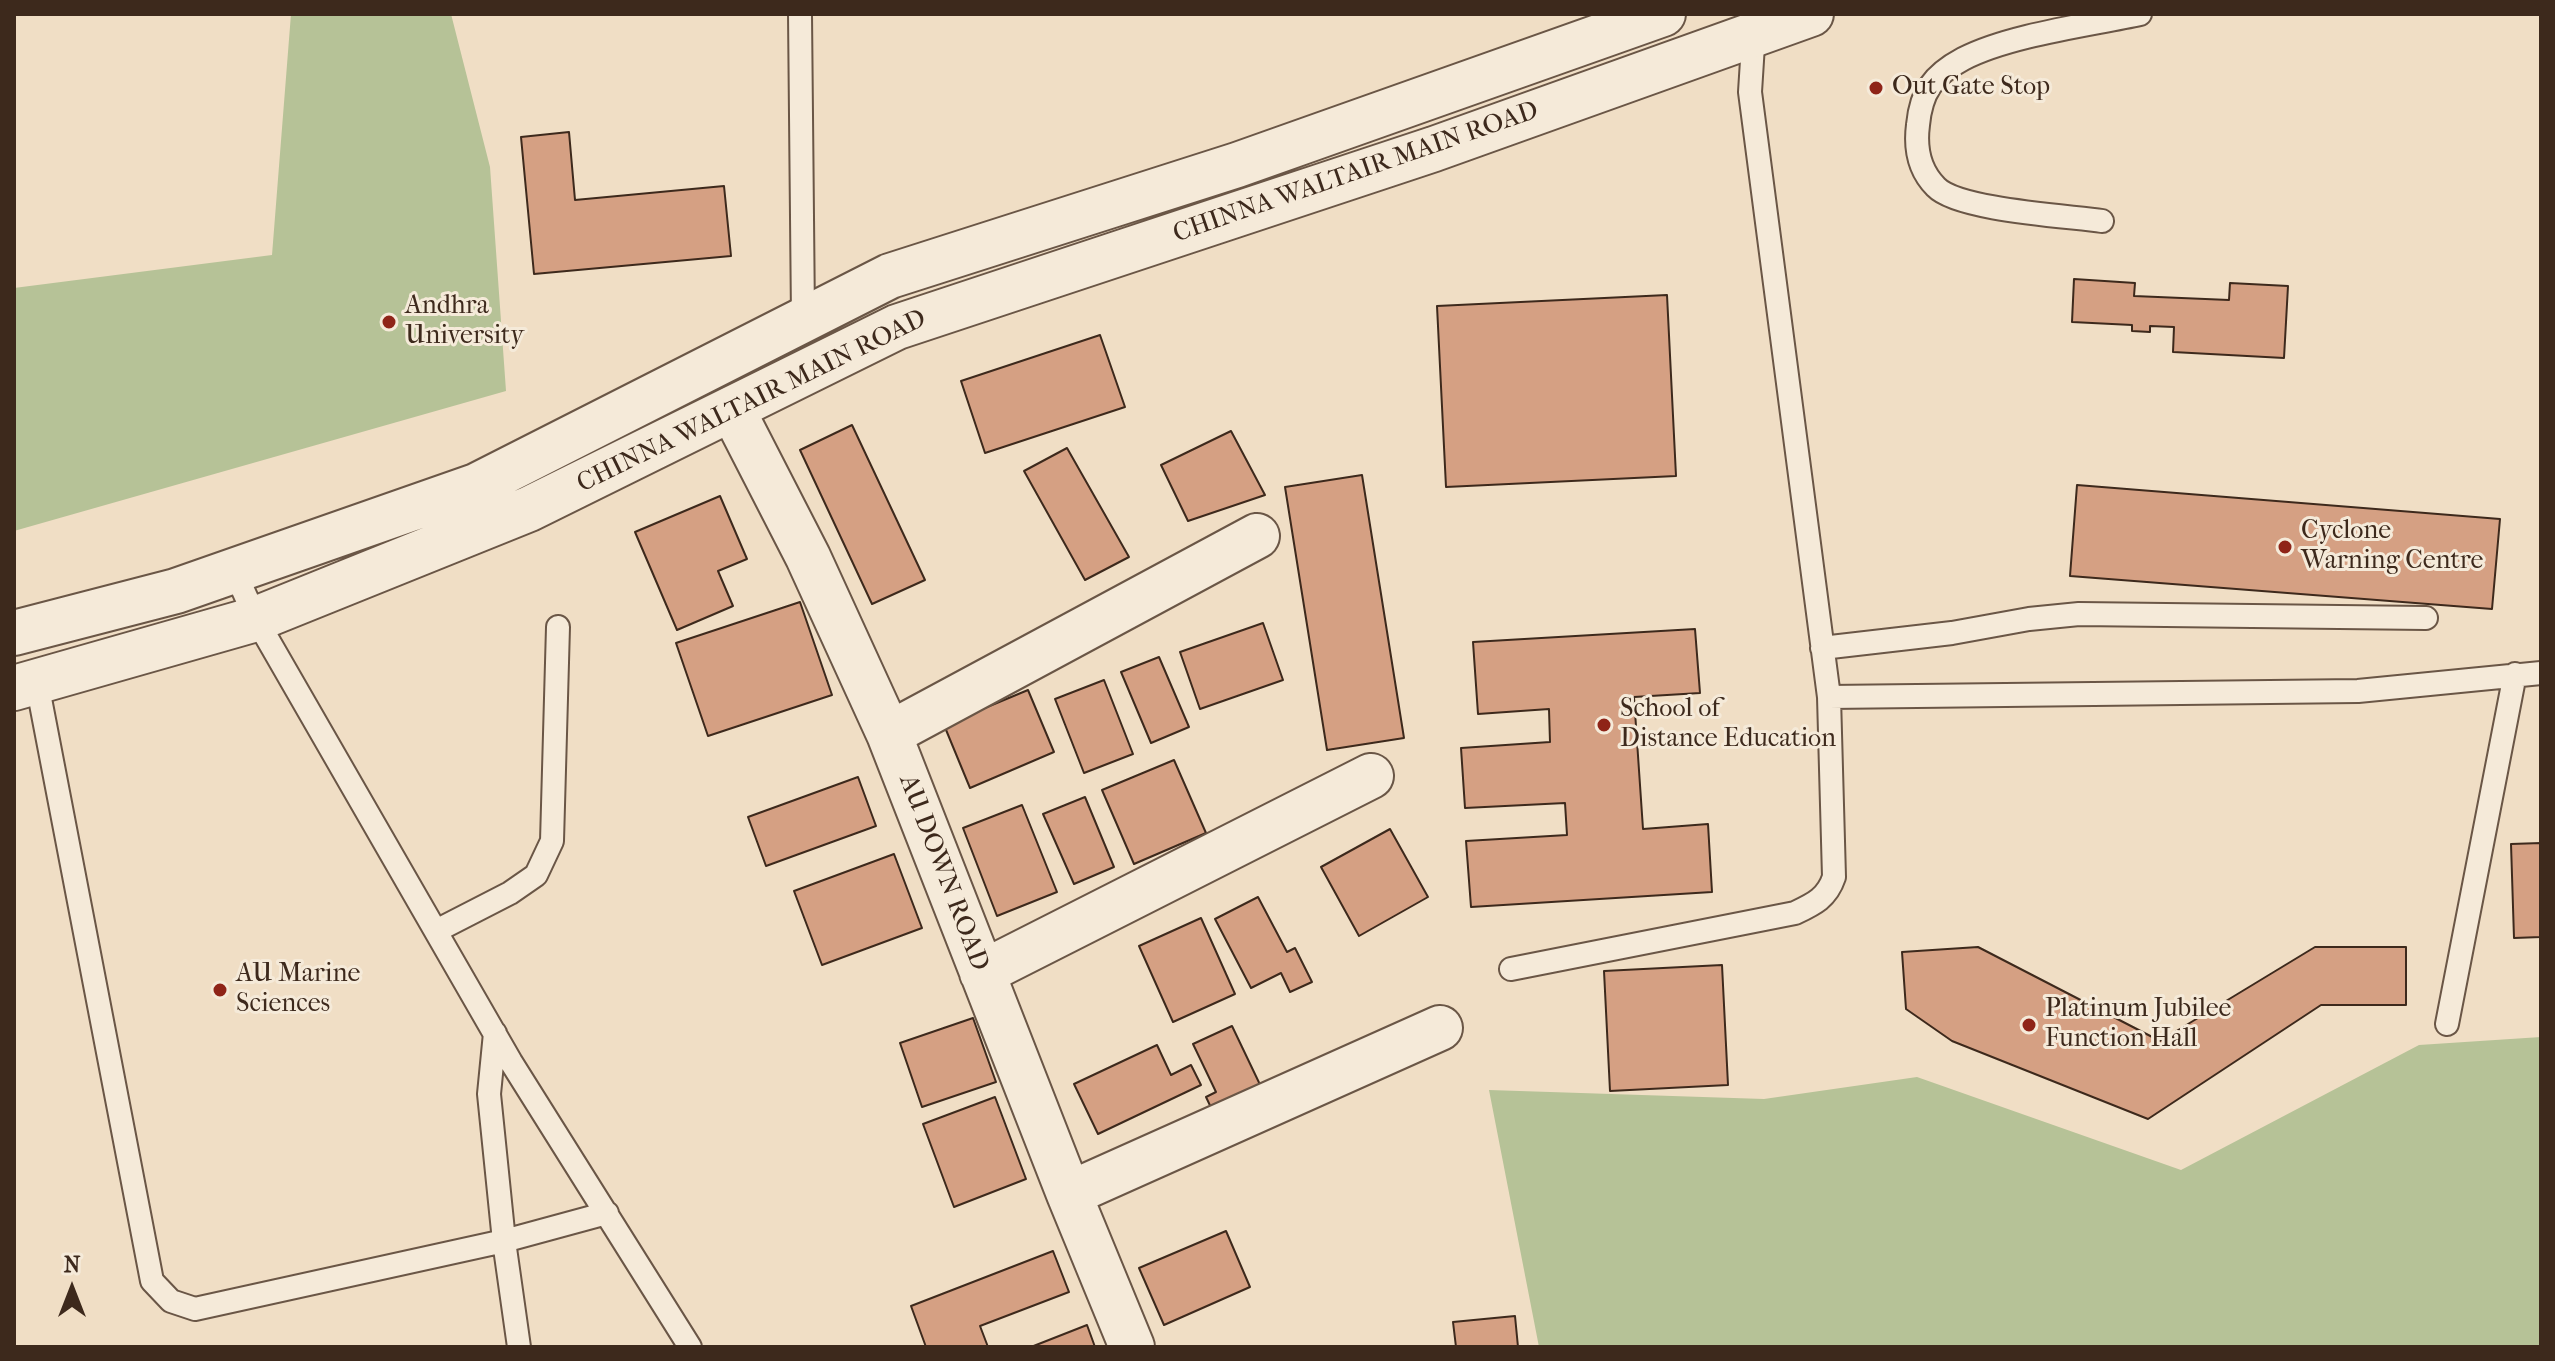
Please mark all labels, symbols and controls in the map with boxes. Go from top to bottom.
place label: Out Gate Stop [1892,72,2050,104]
marker: Out Gate Stop [1867,79,1885,97]
street label: CHINNA WALTAIR MAIN ROAD [1169,96,1543,250]
place label: Andhra University [405,291,524,352]
street label: CHINNA WALTAIR MAIN ROAD [572,304,932,500]
marker: Andhra University [380,313,398,331]
place label: Cyclone Warning Centre [2301,516,2483,578]
marker: Cyclone Warning Centre [2276,538,2294,556]
place label: School of Distance Education [1620,694,1836,756]
marker: School of Distance Education [1595,716,1613,734]
street label: AU DOWN ROAD [891,771,995,975]
place label: AU Marine Sciences [236,959,360,1020]
marker: AU Marine Sciences [211,981,229,999]
place label: Platinum Jubilee Function Hall [2045,994,2231,1056]
marker: Platinum Jubilee Function Hall [2020,1016,2038,1034]
north arrow [32,1249,112,1329]
text: N [64,1252,80,1278]

